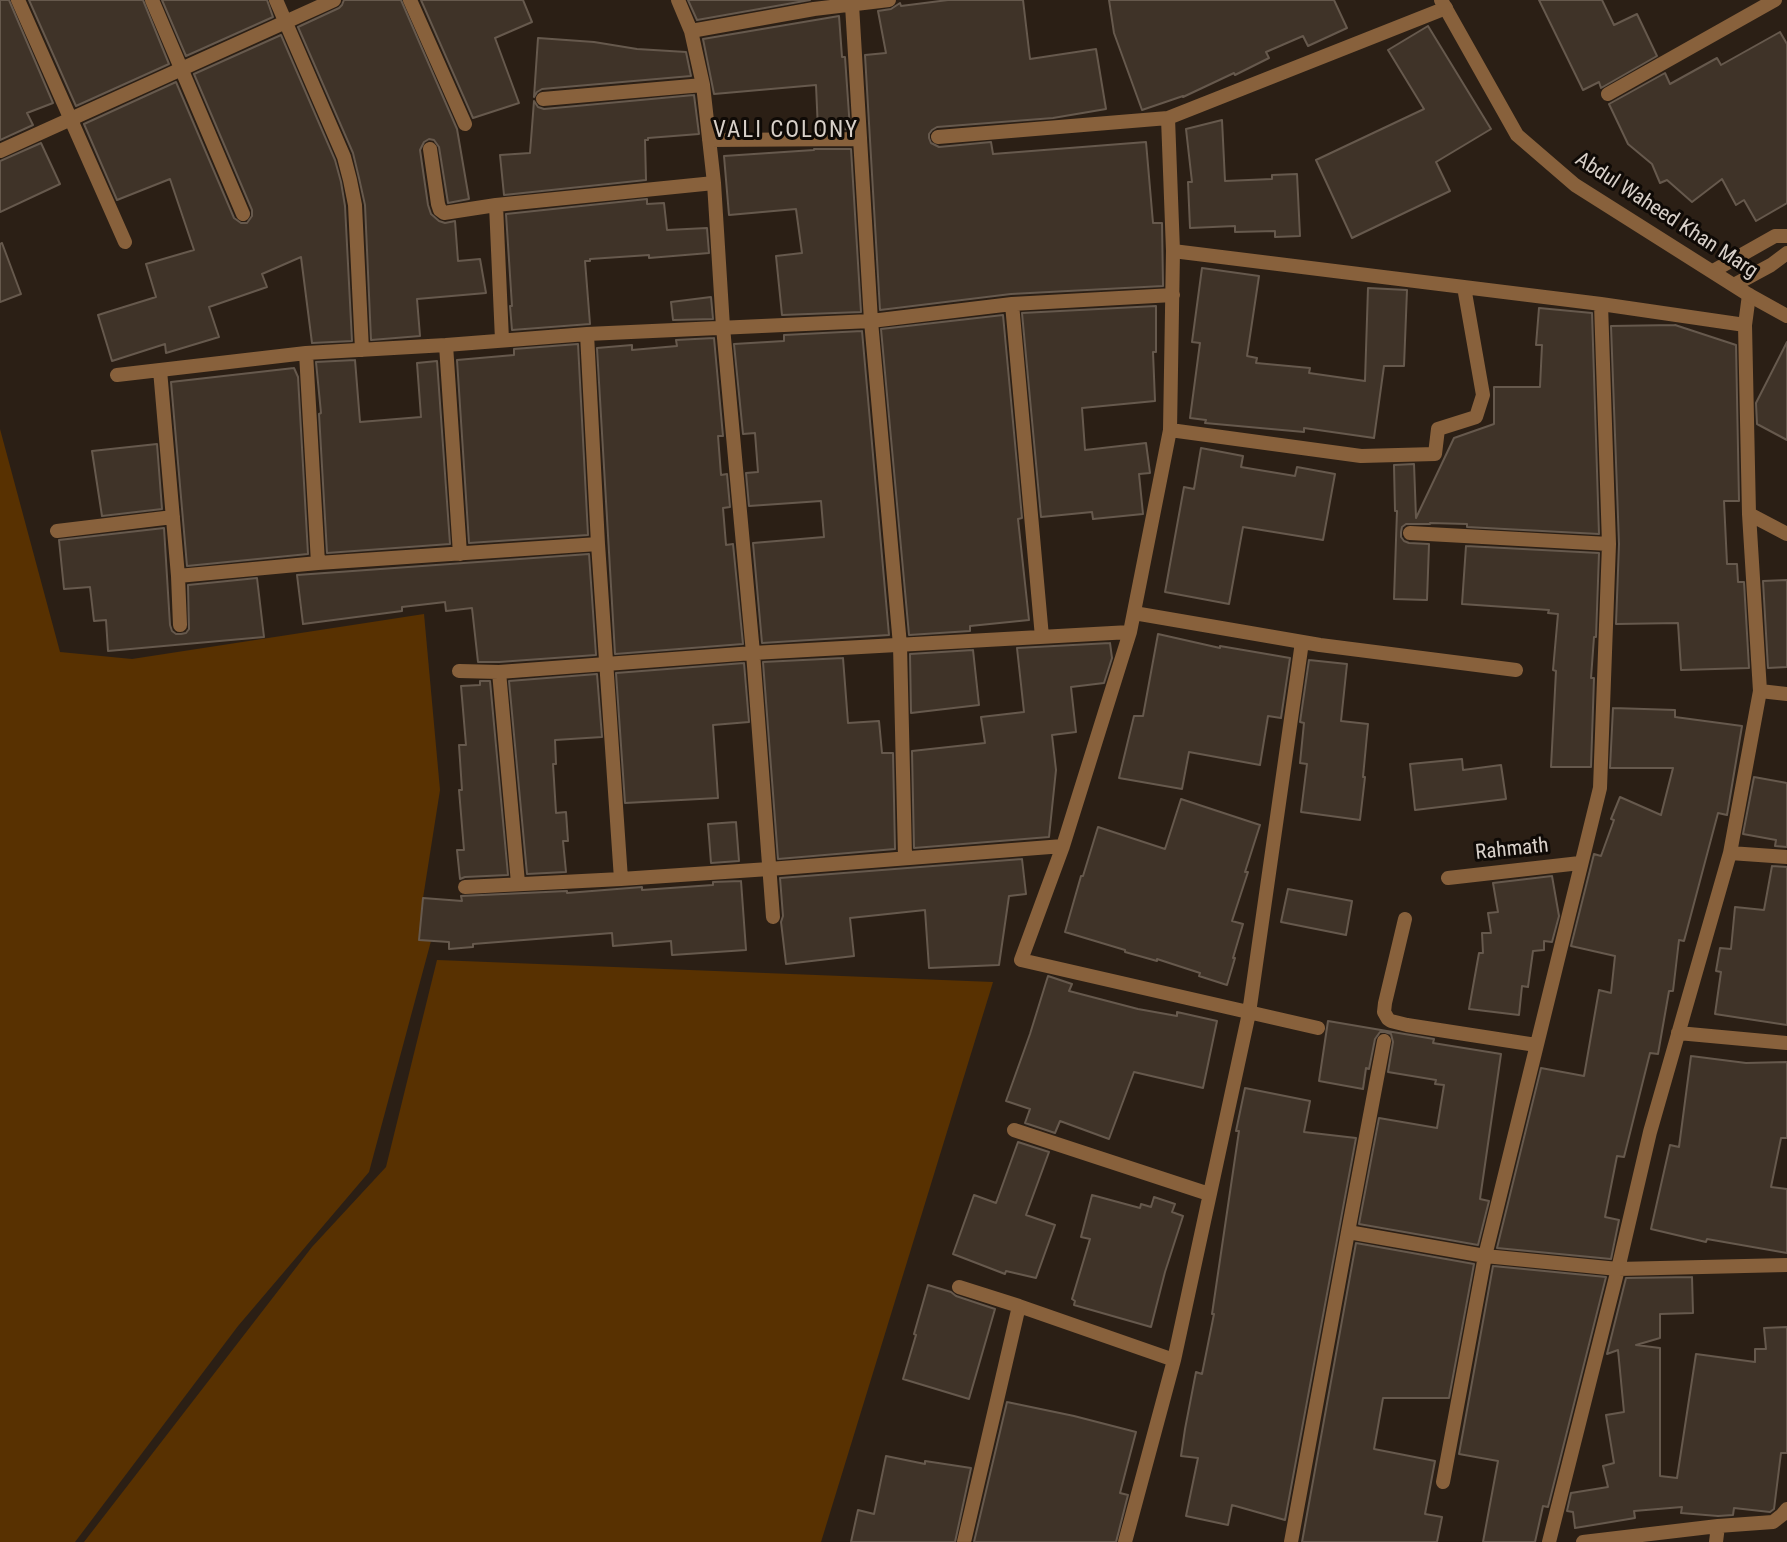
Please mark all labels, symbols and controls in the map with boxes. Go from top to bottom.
district label: VALI COLONY [714,117,858,145]
street label: Abdul Waheed Khan Marg [1570,148,1762,284]
street label: Rahmath [1474,834,1550,866]

